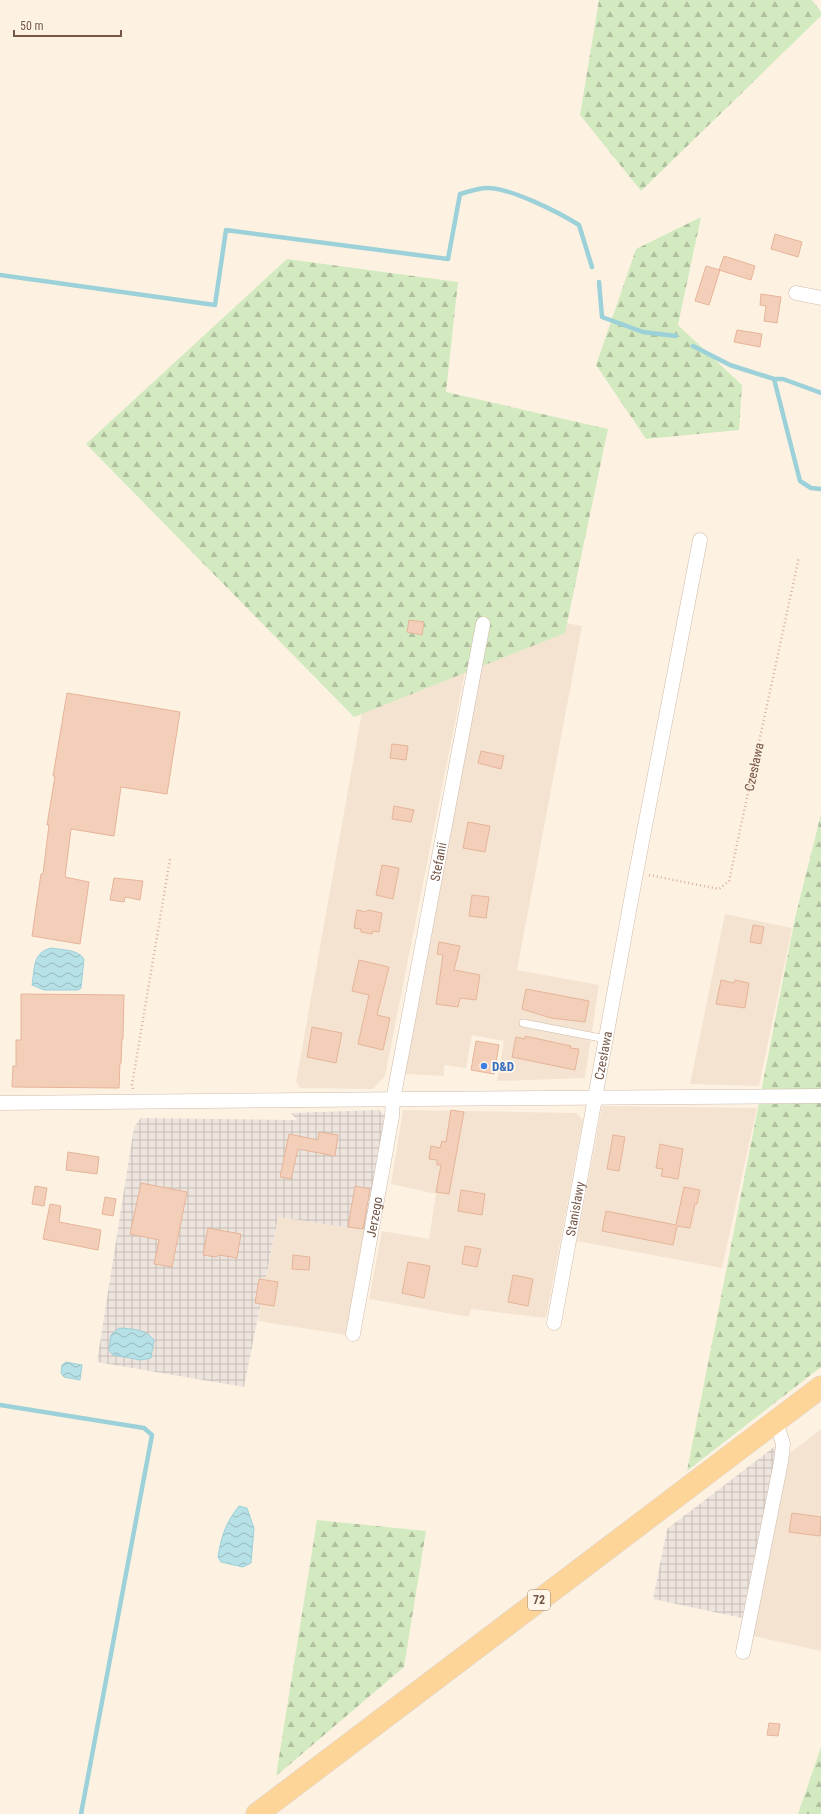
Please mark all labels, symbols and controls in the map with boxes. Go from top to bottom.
scale bar [14,12,121,38]
text: 50 m [20,19,44,33]
street label: Czesława [741,741,766,792]
street label: Stefanii [427,841,449,882]
street label: Czesława [591,1030,615,1081]
place label: D&D [492,1059,514,1074]
marker: D&D [479,1061,489,1071]
street label: Stanisławy [562,1180,587,1237]
street label: Jerzego [363,1195,385,1238]
road number: 72 [528,1590,550,1610]

